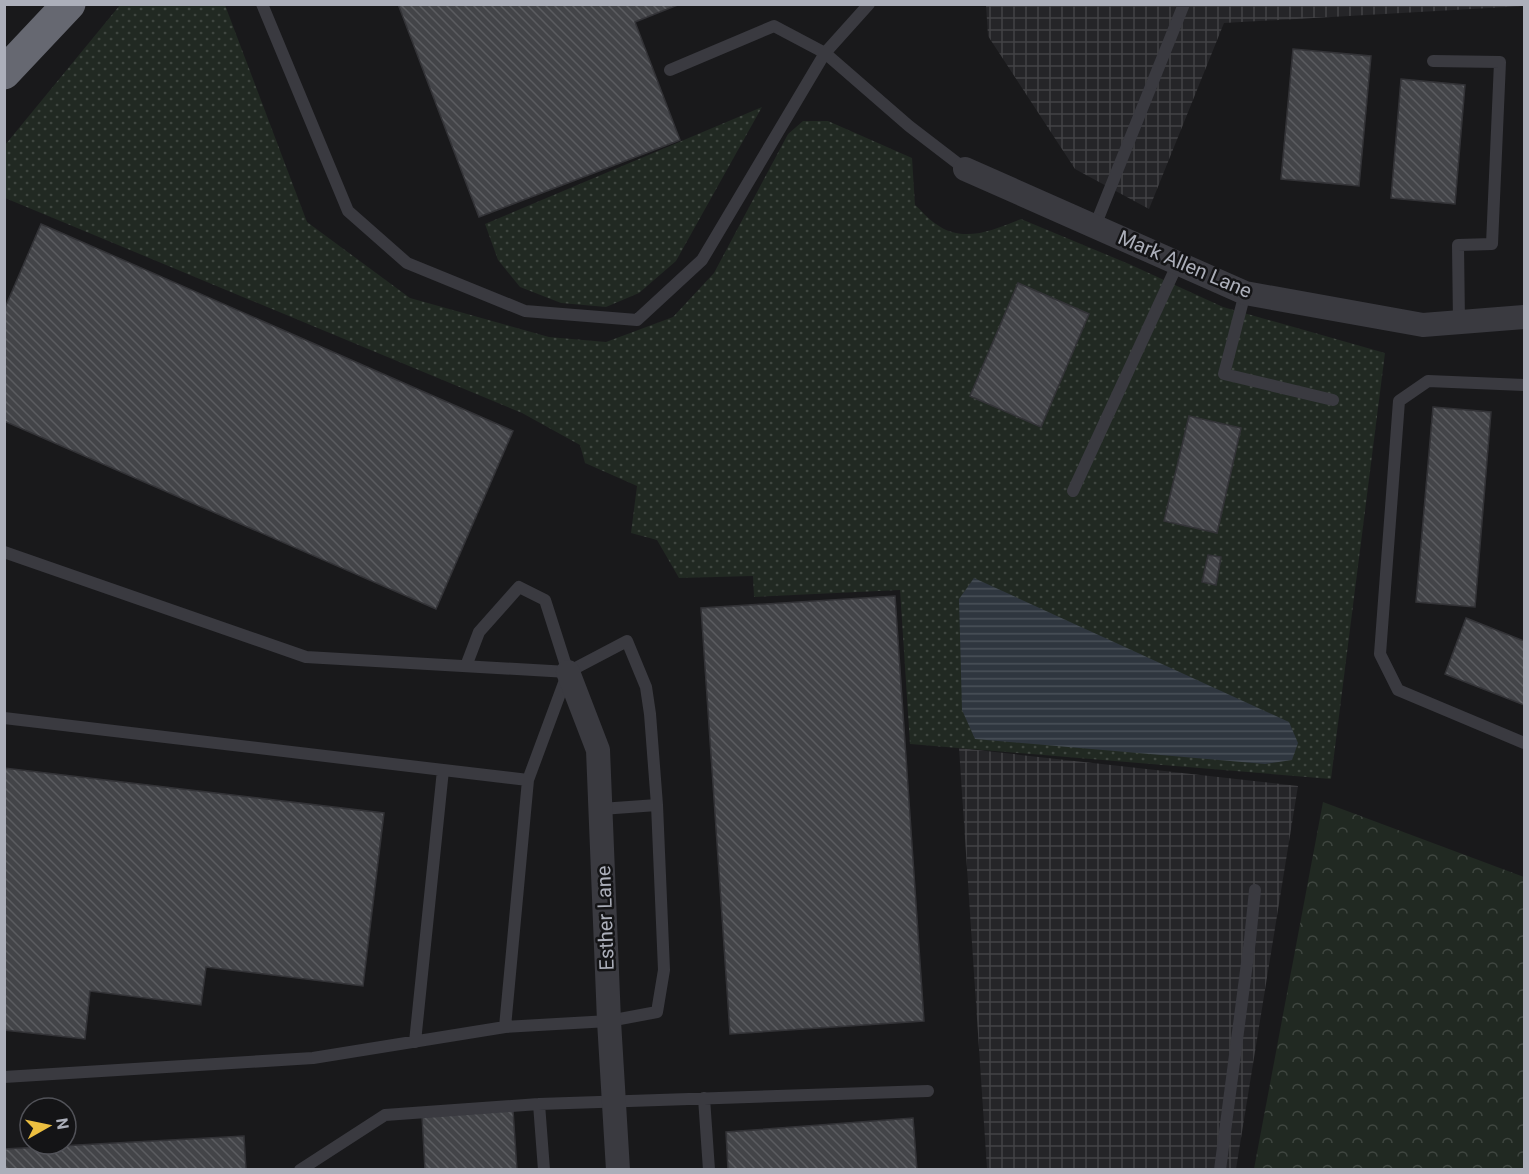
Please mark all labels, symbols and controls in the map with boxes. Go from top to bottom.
street label: Mark Allen Lane [1115,225,1255,303]
street label: Esther Lane [591,865,619,971]
north arrow [18,1096,78,1156]
text: N [52,1117,73,1131]

